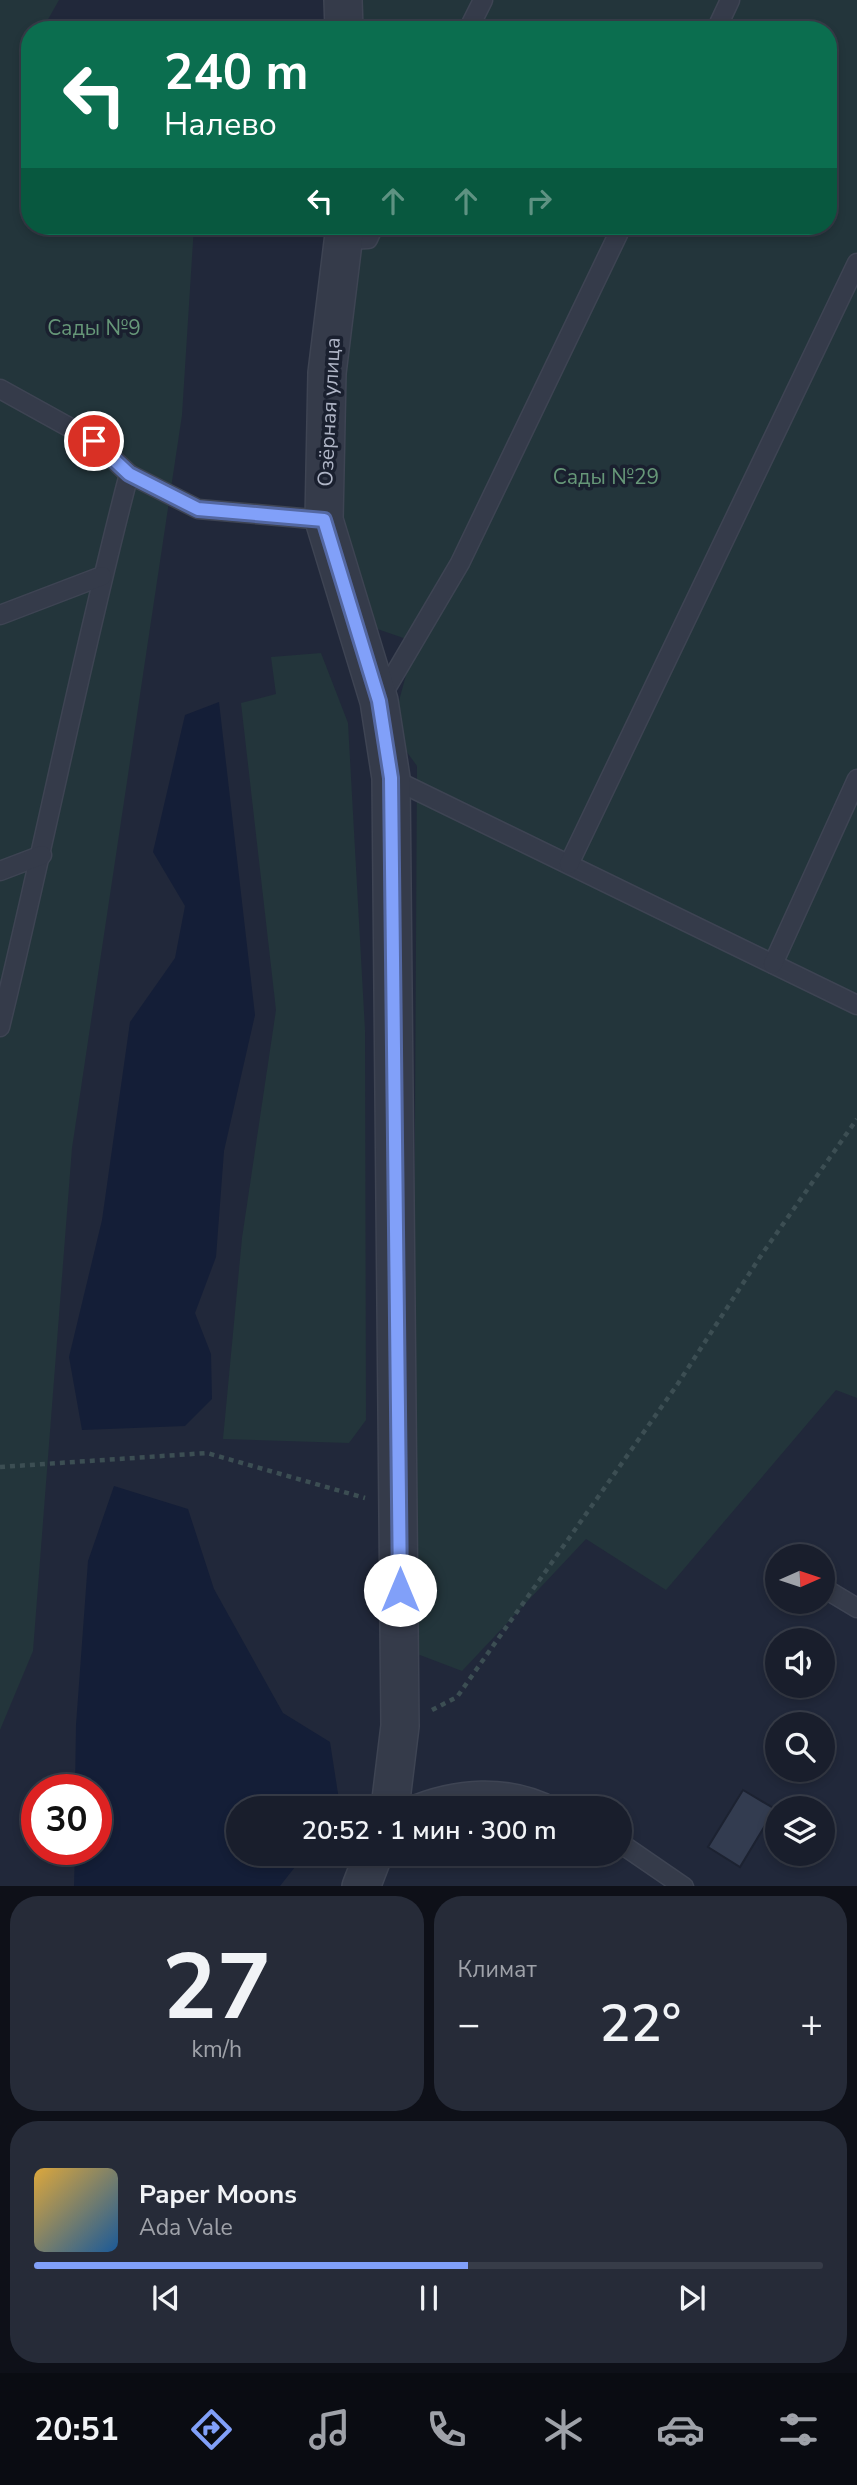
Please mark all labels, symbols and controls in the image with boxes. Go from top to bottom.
text: 240 m [164,39,308,106]
icon: left [49,49,140,140]
text: Налево [164,103,277,146]
icon: left [301,182,339,220]
icon: ahead [374,182,412,220]
icon: ahead [447,182,485,220]
icon: right [520,182,558,220]
park label: Сады №9 [47,314,141,342]
street label: Озёрная улица [311,337,347,487]
pin [64,411,124,471]
icon: arrive [75,422,113,460]
park label: Сады №29 [553,463,659,491]
north arrow [765,1544,835,1614]
map controls [765,1544,835,1866]
position arrow [363,1553,437,1627]
button: sound [765,1628,835,1698]
button: search [765,1712,835,1782]
speed limit sign: 30 [21,1774,112,1865]
button: layers [765,1796,835,1866]
text: 20:52 · 1 мин · 300 m [301,1813,557,1848]
text: 27 [162,1926,271,2050]
text: Климат [458,1954,537,1985]
text: 22° [599,1988,681,2059]
text: − [458,1999,480,2050]
text: + [800,1999,823,2050]
text: km/h [191,2034,242,2065]
text: Paper Moons [139,2177,297,2212]
text: Ada Vale [139,2212,233,2243]
icon: previous [147,2279,185,2317]
icon: pause [410,2279,448,2317]
icon: next [673,2279,711,2317]
icon: directions [187,2405,236,2454]
icon: music [305,2405,354,2454]
icon: phone [422,2405,471,2454]
icon: climate [539,2405,588,2454]
icon: car [656,2405,705,2454]
icon: filters [774,2405,823,2454]
text: 20:51 [34,2408,119,2451]

